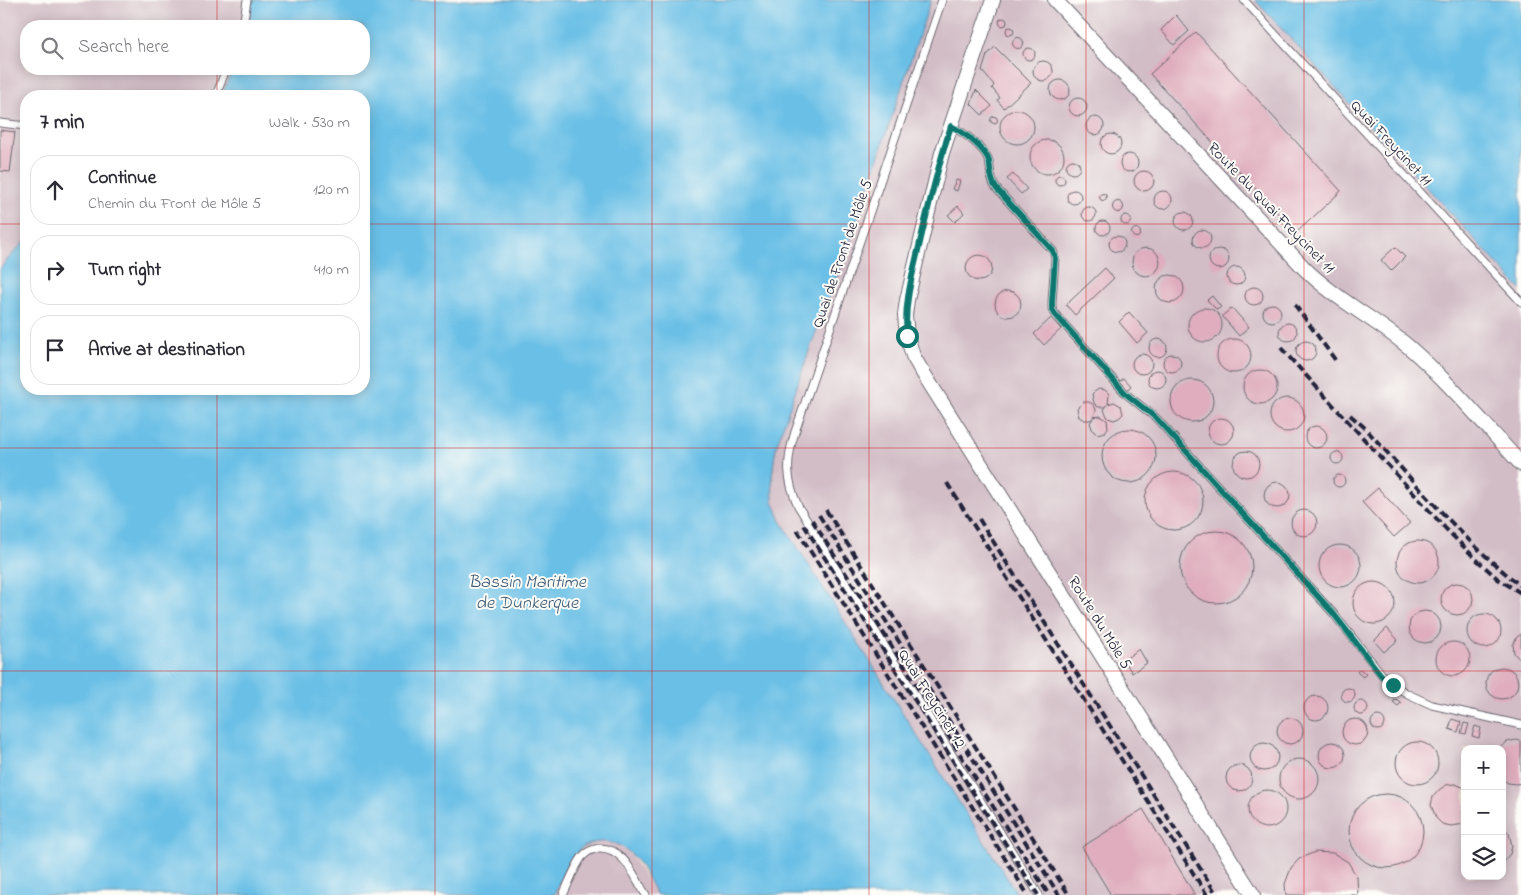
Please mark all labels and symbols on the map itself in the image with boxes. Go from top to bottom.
street label: Quai Freycinet 11 [1344,95,1437,192]
street label: Route du Quai Freycinet 11 [1201,137,1340,280]
street label: Quai de Front de Môle 5 [806,176,880,331]
route start [896,325,919,348]
water label: Bassin Maritime de Dunkerque [468,570,587,617]
street label: Route du Môle 5 [1061,572,1137,674]
street label: Quai Freycinet 12 [891,645,971,753]
route end [1382,674,1405,697]

